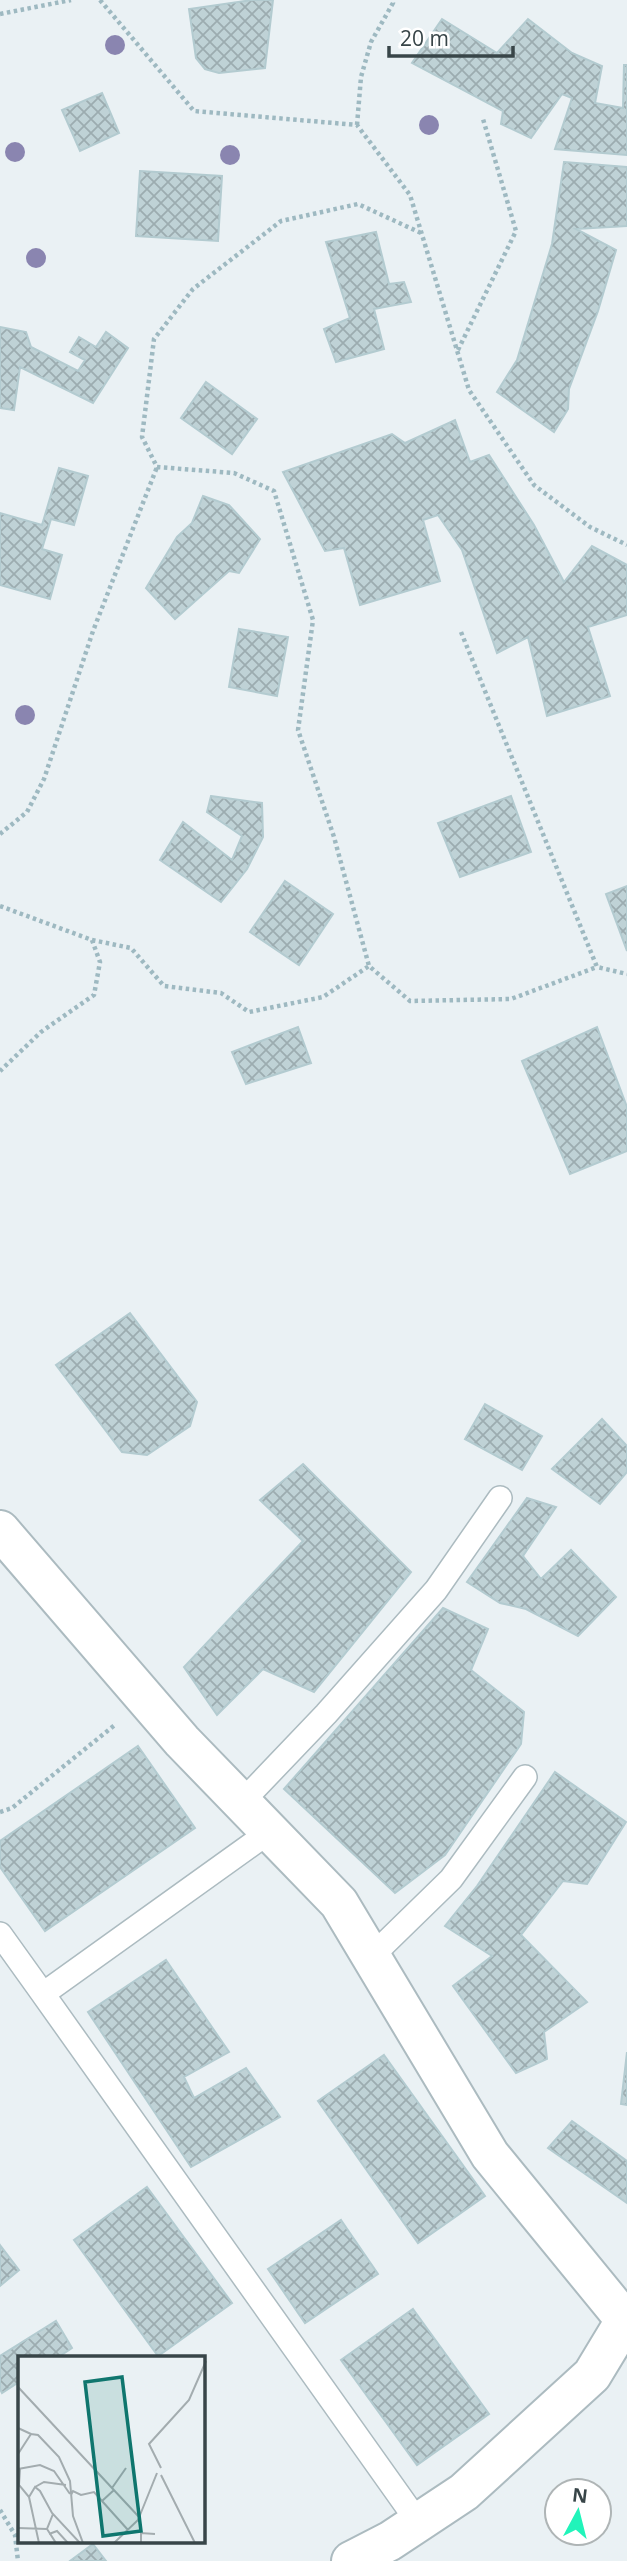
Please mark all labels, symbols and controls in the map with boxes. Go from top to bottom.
scale bar [389,14,513,58]
text: 20 m [400,24,449,52]
inset map [18,2356,205,2544]
north arrow [543,2477,613,2547]
text: N [571,2481,589,2509]

